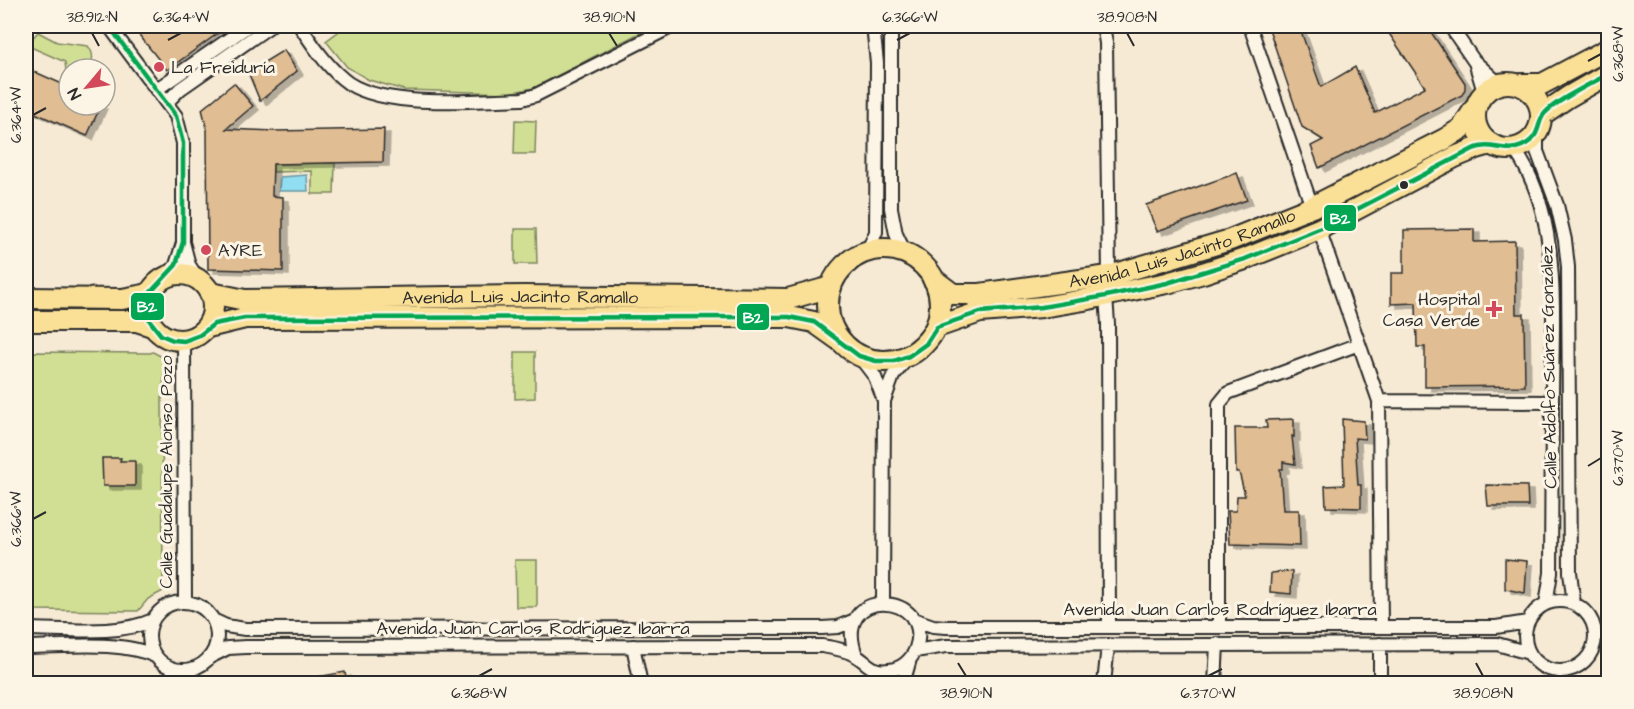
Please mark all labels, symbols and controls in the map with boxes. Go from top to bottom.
text: 38.912°N [66,7,118,28]
text: 6.364°W [153,7,209,28]
text: 38.910°N [583,7,635,28]
text: 6.366°W [882,7,938,28]
text: 38.908°N [1097,7,1157,28]
text: 6.368°W [1608,26,1629,82]
place label: La Freiduría [171,55,275,80]
north arrow [57,57,117,117]
marker: La Freiduría [152,60,166,74]
text: N [63,84,87,104]
text: 6.364°W [6,87,27,143]
unlabelled marker [1398,179,1410,191]
street label: Avenida Luis Jacinto Ramallo [1067,202,1299,294]
line badge: B2 [1323,204,1357,232]
text: B2 [1330,208,1351,230]
place label: AYRE [218,238,263,263]
marker: AYRE [199,243,213,257]
street label: Calle Adolfo Suárez González [1534,245,1564,489]
street label: Avenida Luis Jacinto Ramallo [402,283,638,310]
place label: Hospital Casa Verde [1383,287,1480,333]
line badge: B2 [130,292,165,321]
text: B2 [137,296,158,318]
marker: Hospital Casa Verde [1485,300,1503,318]
line badge: B2 [736,303,770,331]
text: B2 [743,307,764,329]
street label: Calle Guadalupe Alonso Pozo [154,355,179,589]
text: 6.370°W [1608,430,1629,486]
text: 6.366°W [6,491,27,547]
street label: Avenida Juan Carlos Rodríguez Ibarra [1063,597,1377,623]
street label: Avenida Juan Carlos Rodríguez Ibarra [376,616,690,642]
text: 6.368°W [451,683,507,704]
text: 38.910°N [940,683,992,704]
text: 6.370°W [1180,683,1236,704]
text: 38.908°N [1453,683,1513,704]

